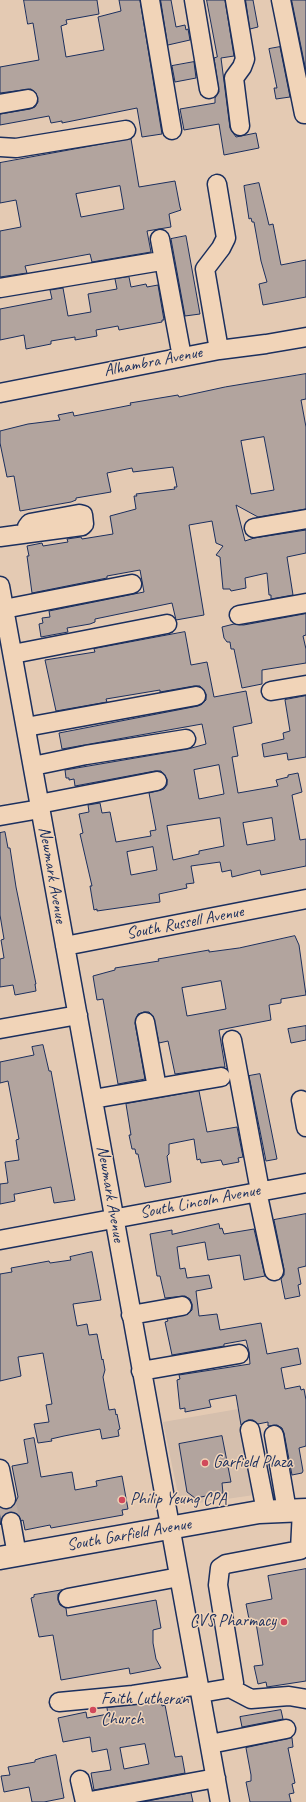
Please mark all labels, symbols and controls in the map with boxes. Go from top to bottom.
street label: Alhambra Avenue [102,342,204,382]
street label: Newmark Avenue [33,825,71,925]
street label: South Russell Avenue [125,902,245,944]
street label: Newmark Avenue [91,1144,129,1244]
street label: South Lincoln Avenue [138,1180,262,1224]
place label: Garfield Plaza [213,1453,292,1473]
marker: Garfield Plaza [200,1458,210,1468]
place label: Philip Yeung CPA [130,1490,227,1510]
marker: Philip Yeung CPA [117,1495,127,1505]
street label: South Garfield Avenue [65,1514,193,1556]
place label: CVS Pharmacy [190,1612,276,1632]
marker: CVS Pharmacy [279,1617,289,1627]
place label: Faith Lutheran Church [101,1690,189,1730]
marker: Faith Lutheran Church [88,1705,98,1715]

